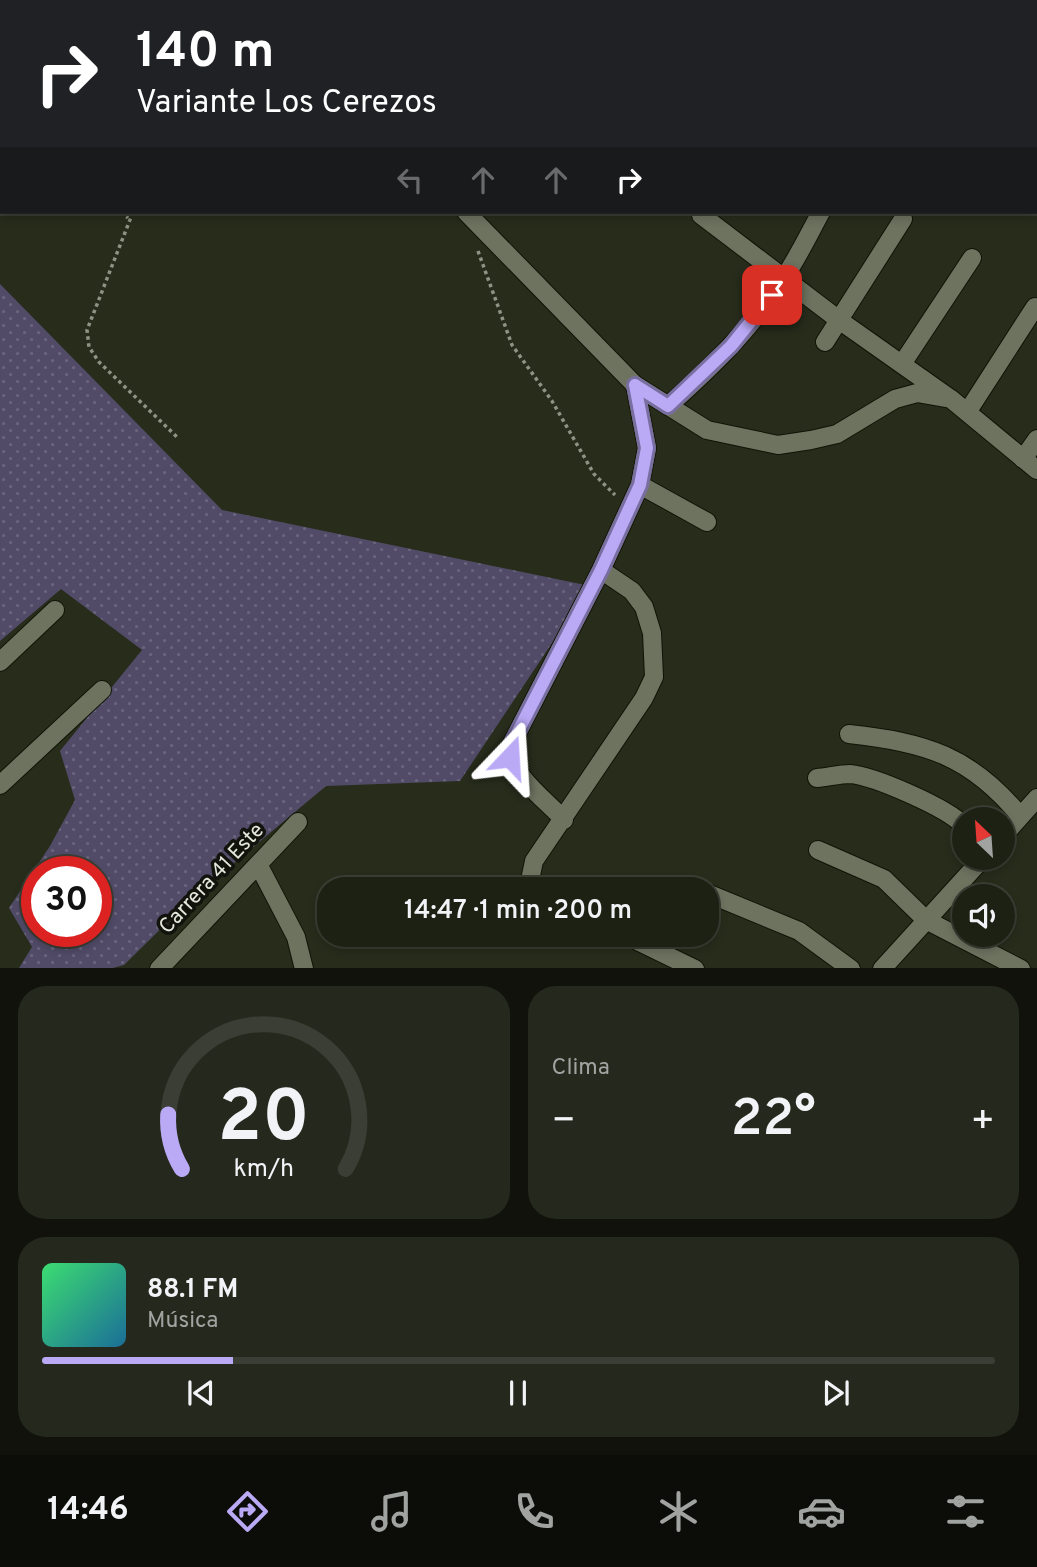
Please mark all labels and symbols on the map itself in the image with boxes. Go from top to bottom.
pin [742,265,802,325]
position arrow [473,720,547,794]
north arrow [952,807,1015,870]
street label: Carrera 41 Este [154,818,270,940]
speed limit sign: 30 [21,856,112,947]

